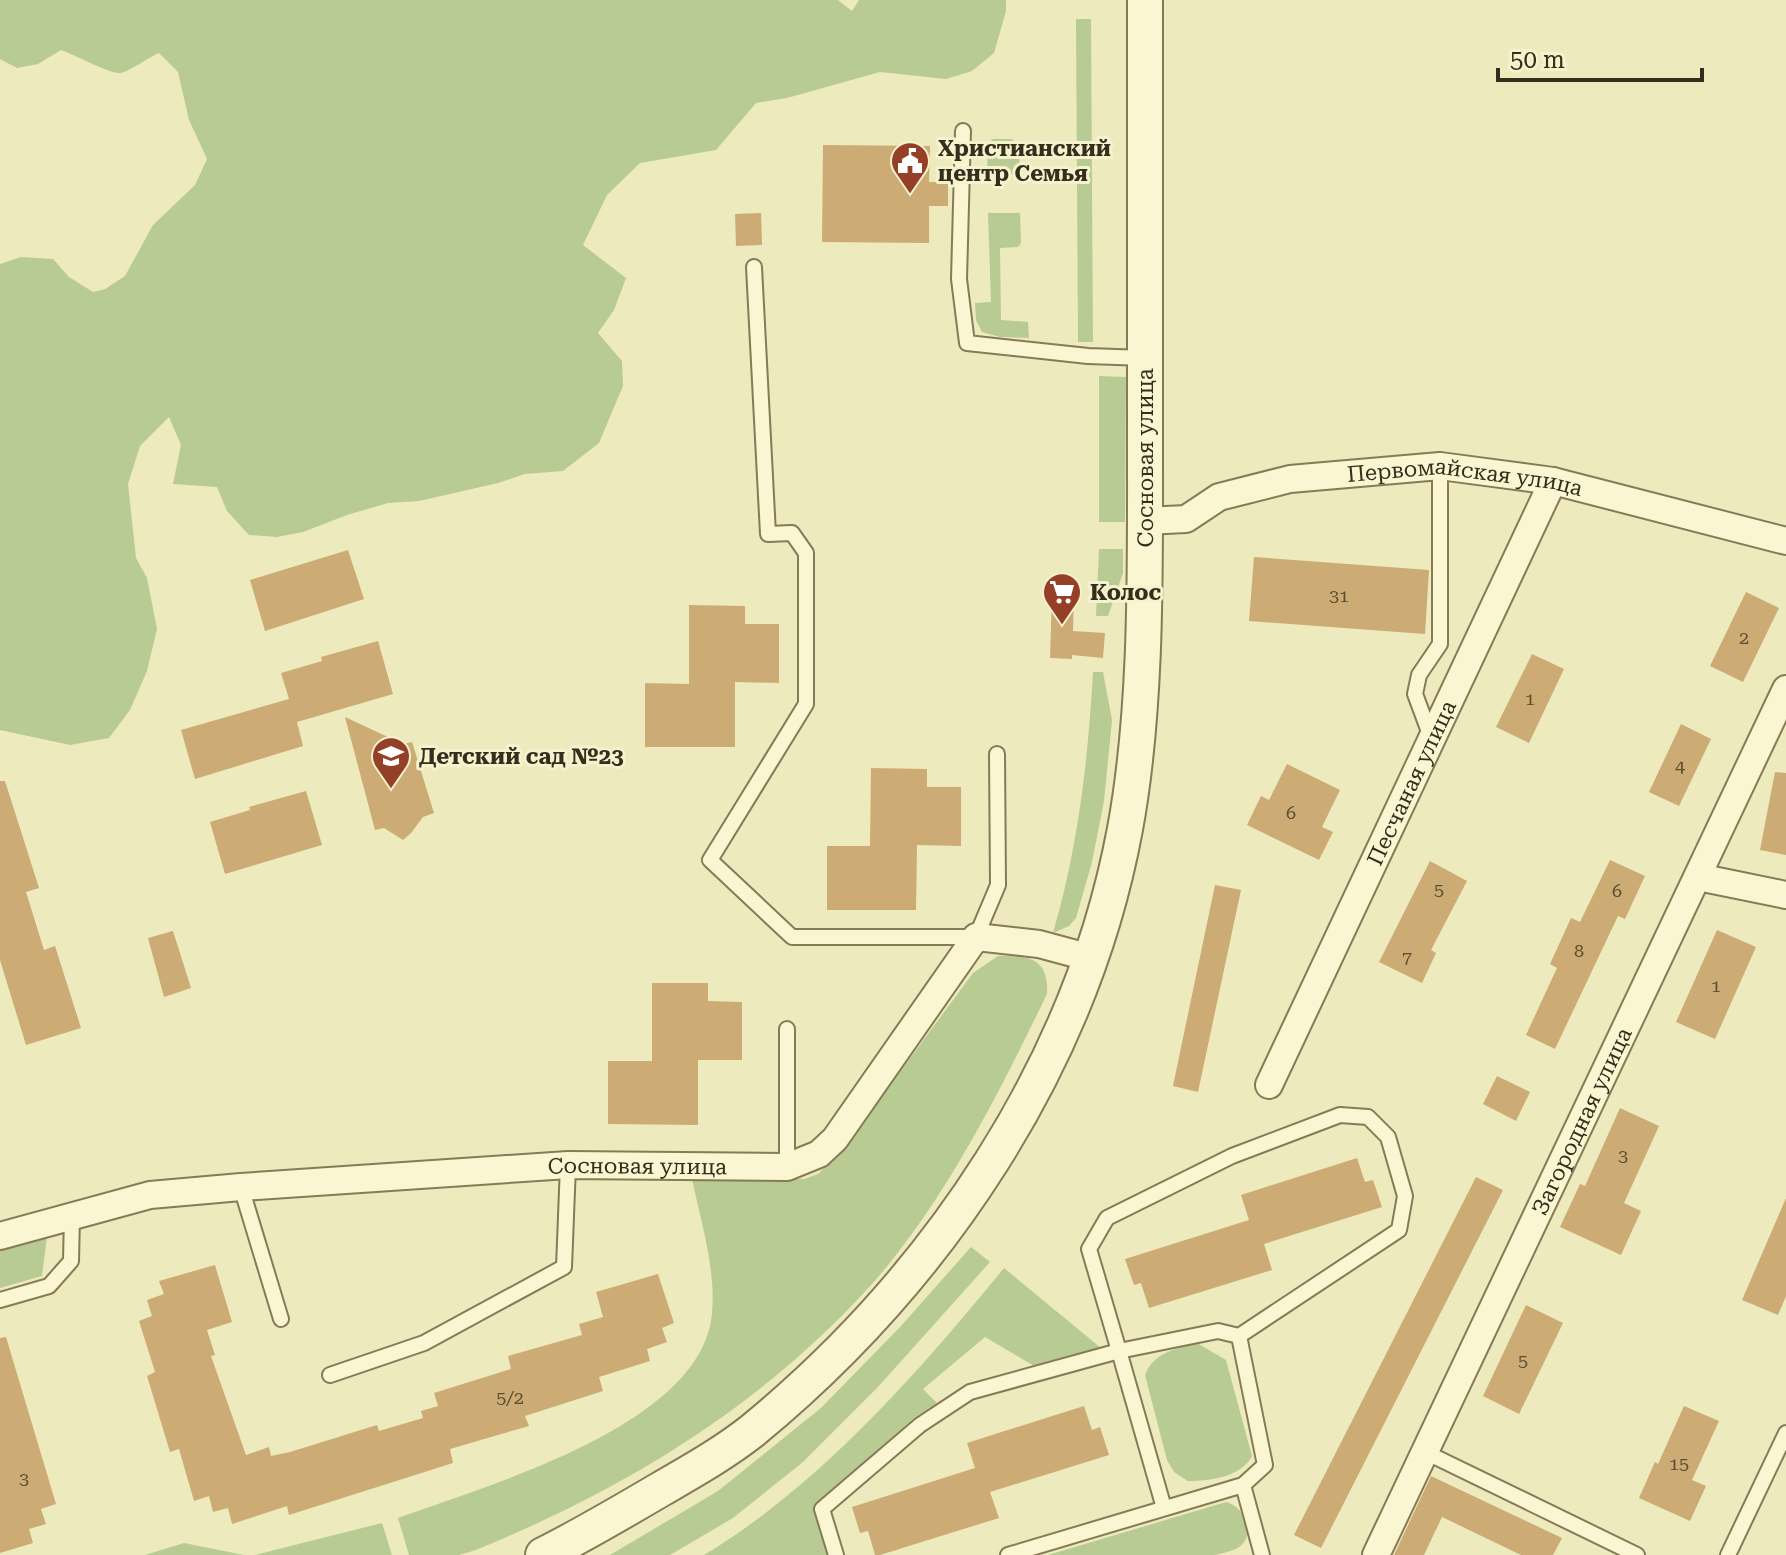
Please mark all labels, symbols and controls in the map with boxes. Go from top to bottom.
scale bar [1498,32,1702,82]
text: 50 m [1510,46,1565,74]
place label: Христианский центр Семья [938,136,1111,186]
public building icon: Христианский центр Семья [889,140,931,195]
street label: Сосновая улица [1132,368,1158,547]
street label: Первомайская улица [1346,453,1586,501]
supermarket icon: Колос [1041,571,1083,626]
place label: Колос [1090,580,1161,605]
house number: 31 [1329,585,1349,606]
house number: 2 [1739,627,1749,648]
house number: 1 [1525,688,1535,709]
street label: Песчаная улица [1362,696,1461,869]
school or university icon: Детский сад №23 [370,735,412,790]
place label: Детский сад №23 [419,744,624,769]
house number: 4 [1675,755,1685,776]
house number: 6 [1286,802,1296,823]
house number: 5 [1434,879,1444,900]
house number: 6 [1612,880,1622,901]
house number: 8 [1574,940,1584,961]
house number: 7 [1402,947,1412,968]
house number: 1 [1711,975,1721,996]
street label: Загородная улица [1526,1023,1636,1219]
house number: 3 [1618,1145,1628,1166]
street label: Сосновая улица [547,1152,727,1179]
house number: 5 [1518,1350,1528,1371]
house number: 5/2 [496,1387,524,1408]
house number: 15 [1669,1453,1689,1474]
house number: 3 [19,1468,29,1489]

